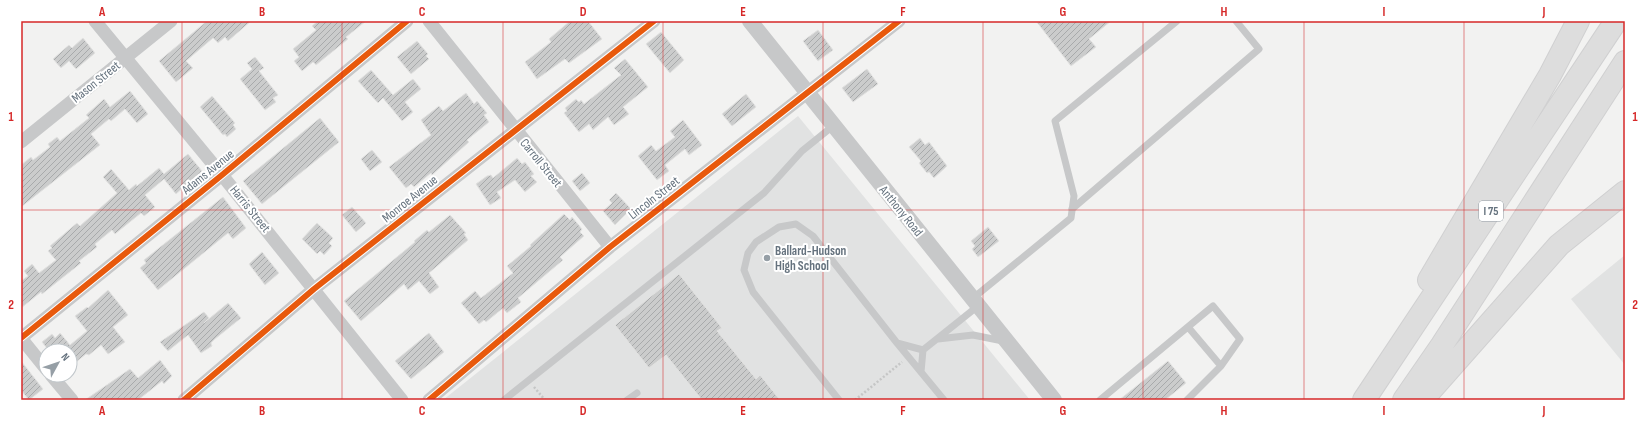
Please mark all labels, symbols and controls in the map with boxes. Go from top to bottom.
text: A [98,4,106,20]
text: B [259,4,265,20]
text: C [419,4,426,20]
text: D [580,4,587,20]
text: E [740,4,746,20]
text: F [900,4,906,20]
text: G [1060,4,1067,20]
text: H [1221,4,1228,20]
text: I [1383,4,1386,20]
text: J [1542,4,1546,20]
street label: Mason Street [68,58,124,106]
text: 1 [8,109,14,125]
text: 1 [1632,109,1638,125]
street label: Carroll Street [517,135,566,191]
street label: Adams Avenue [178,146,237,199]
street label: Monroe Avenue [379,172,441,226]
street label: Lincoln Street [625,173,683,223]
street label: Harris Street [226,182,274,236]
street label: Anthony Road [875,182,926,240]
road number: I 75 [1479,201,1503,221]
place label: Ballard-Hudson High School [775,243,847,274]
marker: Ballard-Hudson High School [762,253,772,263]
text: 2 [8,297,14,313]
text: 2 [1632,297,1638,313]
north arrow [38,343,78,383]
text: N [58,350,72,363]
text: A [98,403,106,419]
text: B [259,403,265,419]
text: C [419,403,426,419]
text: D [580,403,587,419]
text: E [740,403,746,419]
text: F [900,403,906,419]
text: G [1060,403,1067,419]
text: H [1221,403,1228,419]
text: I [1383,403,1386,419]
text: J [1542,403,1546,419]

